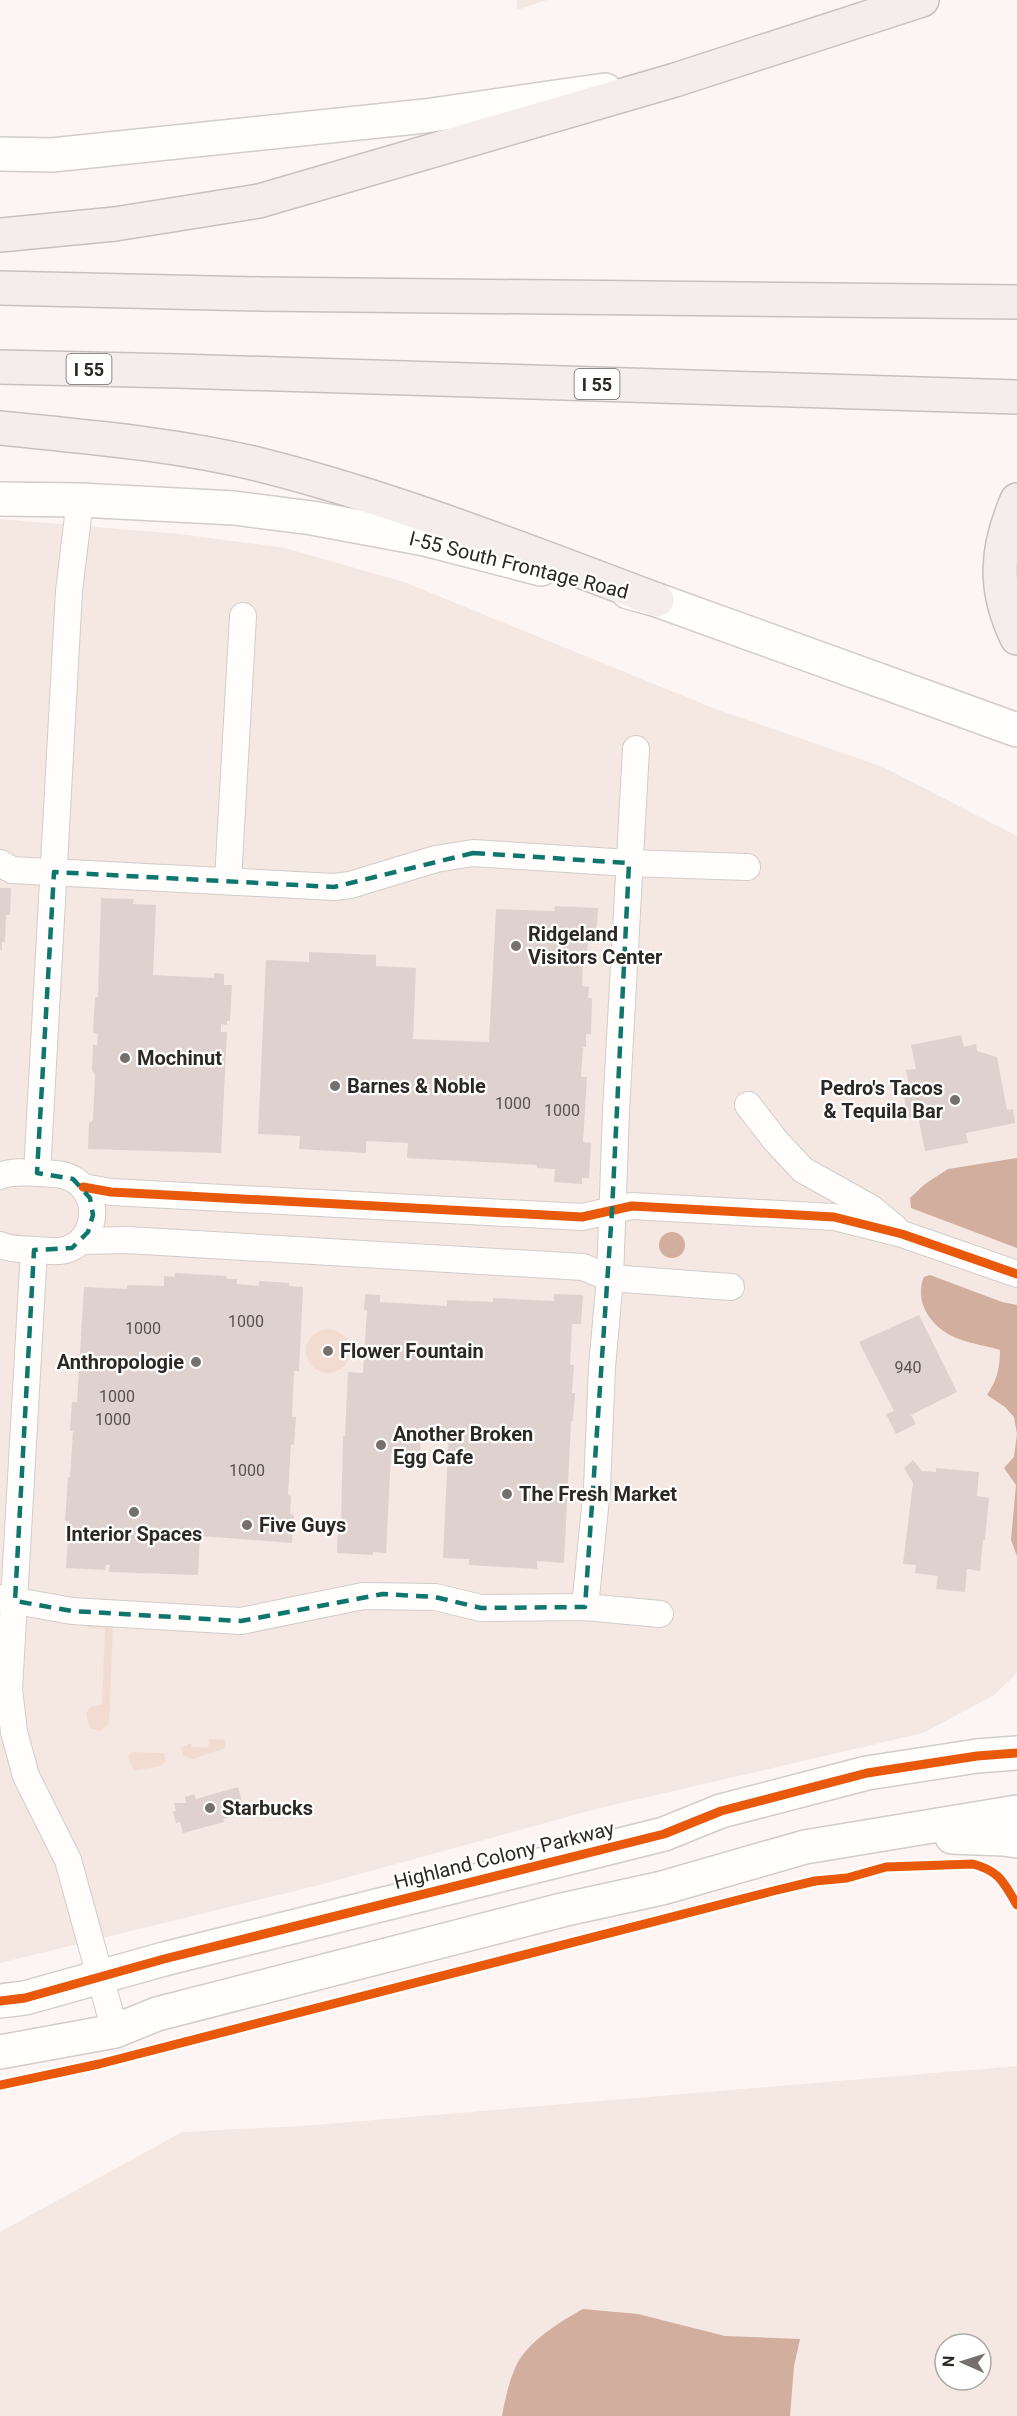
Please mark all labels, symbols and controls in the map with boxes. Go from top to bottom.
road number: I 55 [66,354,112,384]
road number: I 55 [574,369,620,399]
street label: I-55 South Frontage Road [407,526,631,604]
place label: Ridgeland Visitors Center [528,922,663,969]
marker: Ridgeland Visitors Center [509,939,523,953]
place label: Mochinut [137,1046,222,1070]
marker: Mochinut [118,1051,132,1065]
place label: Barnes & Noble [347,1074,486,1098]
place label: Pedro's Tacos & Tequila Bar [820,1076,944,1123]
marker: Barnes & Noble [328,1079,342,1093]
marker: Pedro's Tacos & Tequila Bar [948,1093,962,1107]
house number: 1000 [495,1094,531,1113]
house number: 1000 [544,1101,580,1120]
house number: 1000 [228,1312,264,1331]
house number: 1000 [125,1319,161,1338]
place label: Flower Fountain [340,1339,484,1363]
marker: Flower Fountain [321,1344,335,1358]
place label: Anthropologie [57,1350,184,1374]
marker: Anthropologie [189,1355,203,1369]
house number: 940 [895,1358,921,1377]
house number: 1000 [99,1387,135,1406]
house number: 1000 [95,1410,131,1429]
place label: Another Broken Egg Cafe [393,1422,533,1469]
marker: Another Broken Egg Cafe [374,1438,388,1452]
house number: 1000 [229,1461,265,1480]
place label: The Fresh Market [519,1482,677,1506]
marker: The Fresh Market [500,1487,514,1501]
marker: Interior Spaces [127,1505,141,1519]
place label: Five Guys [259,1513,346,1537]
marker: Five Guys [240,1518,254,1532]
place label: Interior Spaces [66,1522,202,1546]
place label: Starbucks [222,1796,313,1820]
marker: Starbucks [203,1801,217,1815]
street label: Highland Colony Parkway [391,1816,617,1894]
north arrow [933,2332,993,2392]
text: N [939,2355,958,2367]

